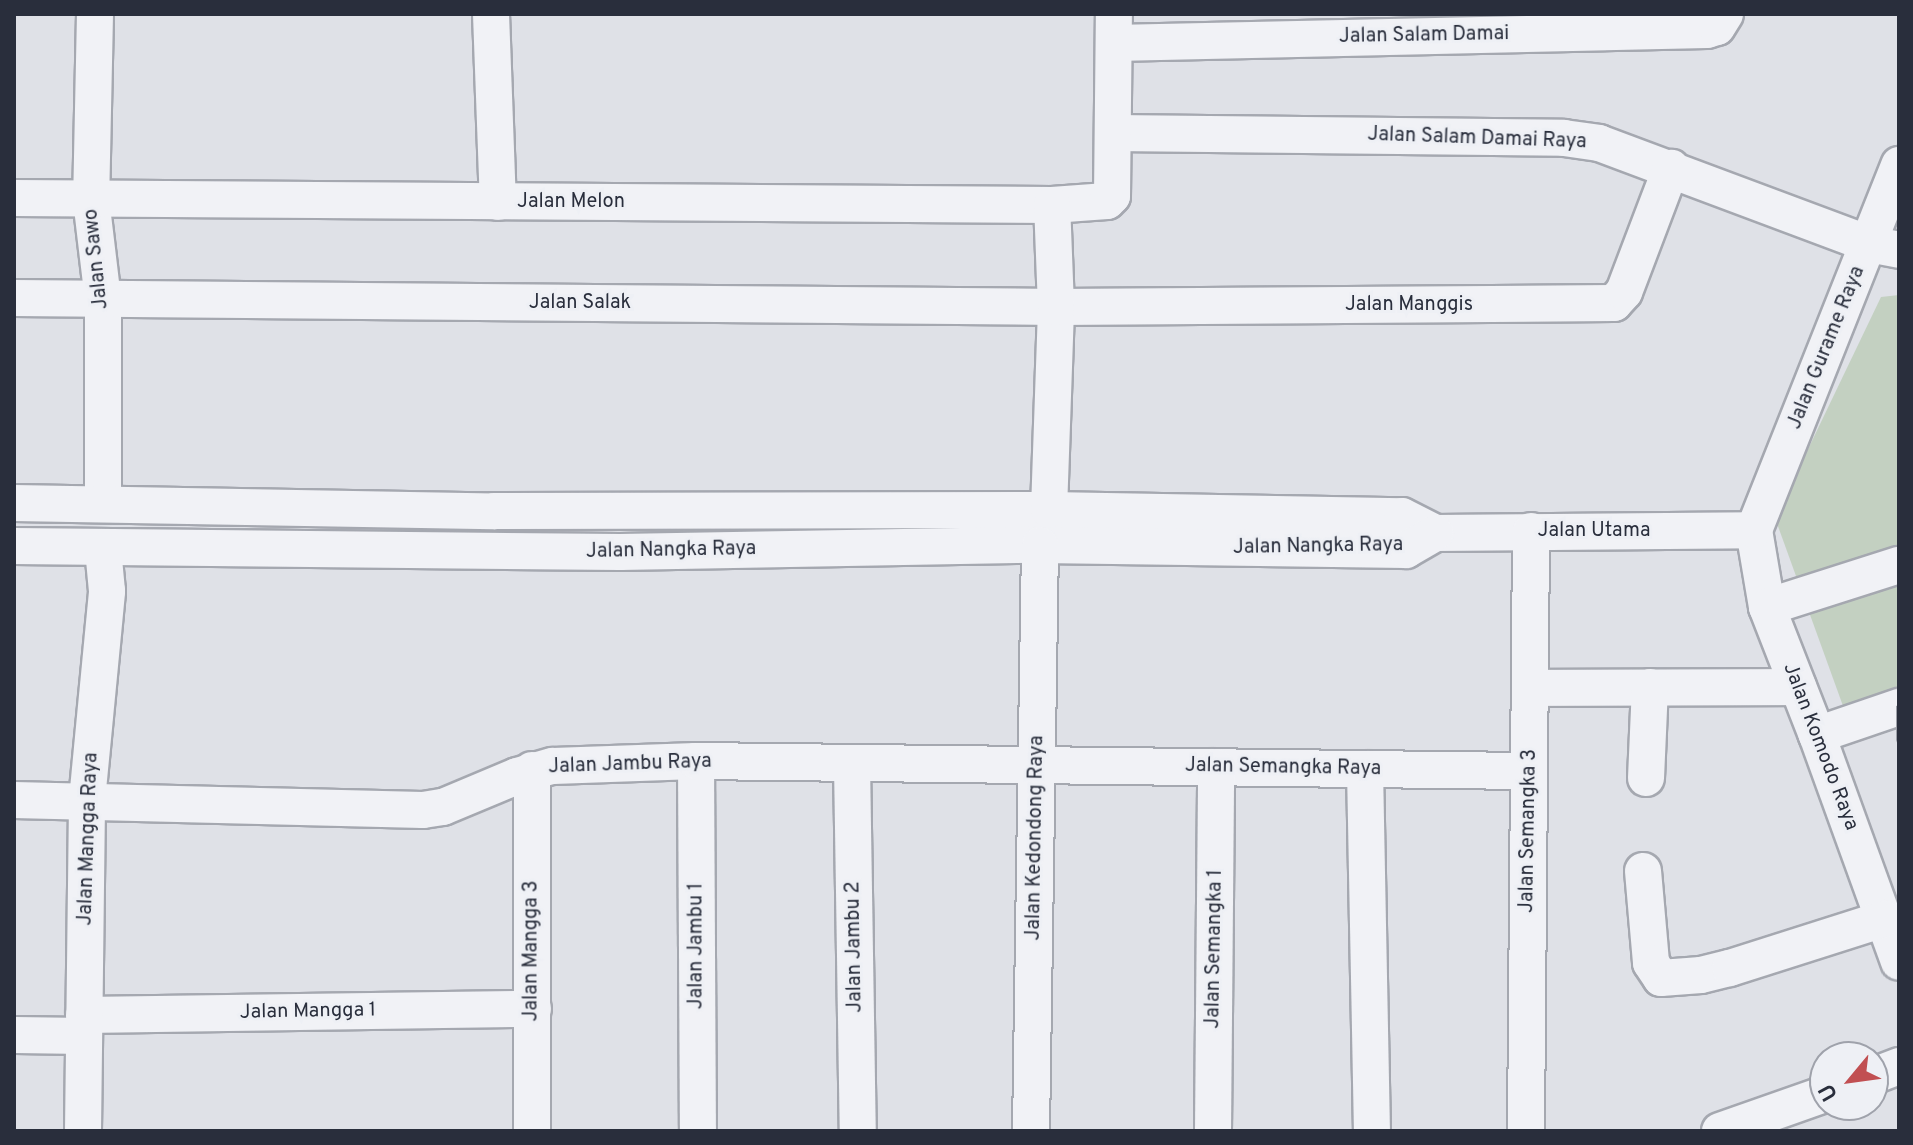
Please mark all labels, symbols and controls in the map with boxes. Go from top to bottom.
street label: Jalan Salam Damai [1339,23,1509,49]
street label: Jalan Salam Damai Raya [1367,123,1587,155]
street label: Jalan Melon [517,190,625,214]
street label: Jalan Sawo [80,208,114,310]
street label: Jalan Gurame Raya [1783,263,1871,433]
street label: Jalan Salak [529,291,631,315]
street label: Jalan Manggis [1345,293,1473,317]
street label: Jalan Utama [1538,519,1650,543]
street label: Jalan Nangka Raya [1233,534,1403,560]
street label: Jalan Nangka Raya [586,538,756,564]
street label: Jalan Komodo Raya [1777,660,1863,834]
street label: Jalan Kedondong Raya [1022,735,1050,941]
street label: Jalan Semangka 3 [1516,749,1542,913]
street label: Jalan Jambu Raya [548,750,712,780]
street label: Jalan Mangga Raya [74,752,104,926]
street label: Jalan Semangka Raya [1185,754,1381,782]
street label: Jalan Semangka 1 [1202,869,1228,1029]
street label: Jalan Mangga 3 [520,880,544,1022]
street label: Jalan Jambu 2 [842,881,868,1013]
street label: Jalan Jambu 1 [685,883,709,1009]
street label: Jalan Mangga 1 [240,999,376,1025]
north arrow [1809,1041,1889,1121]
text: U [1814,1079,1845,1105]

